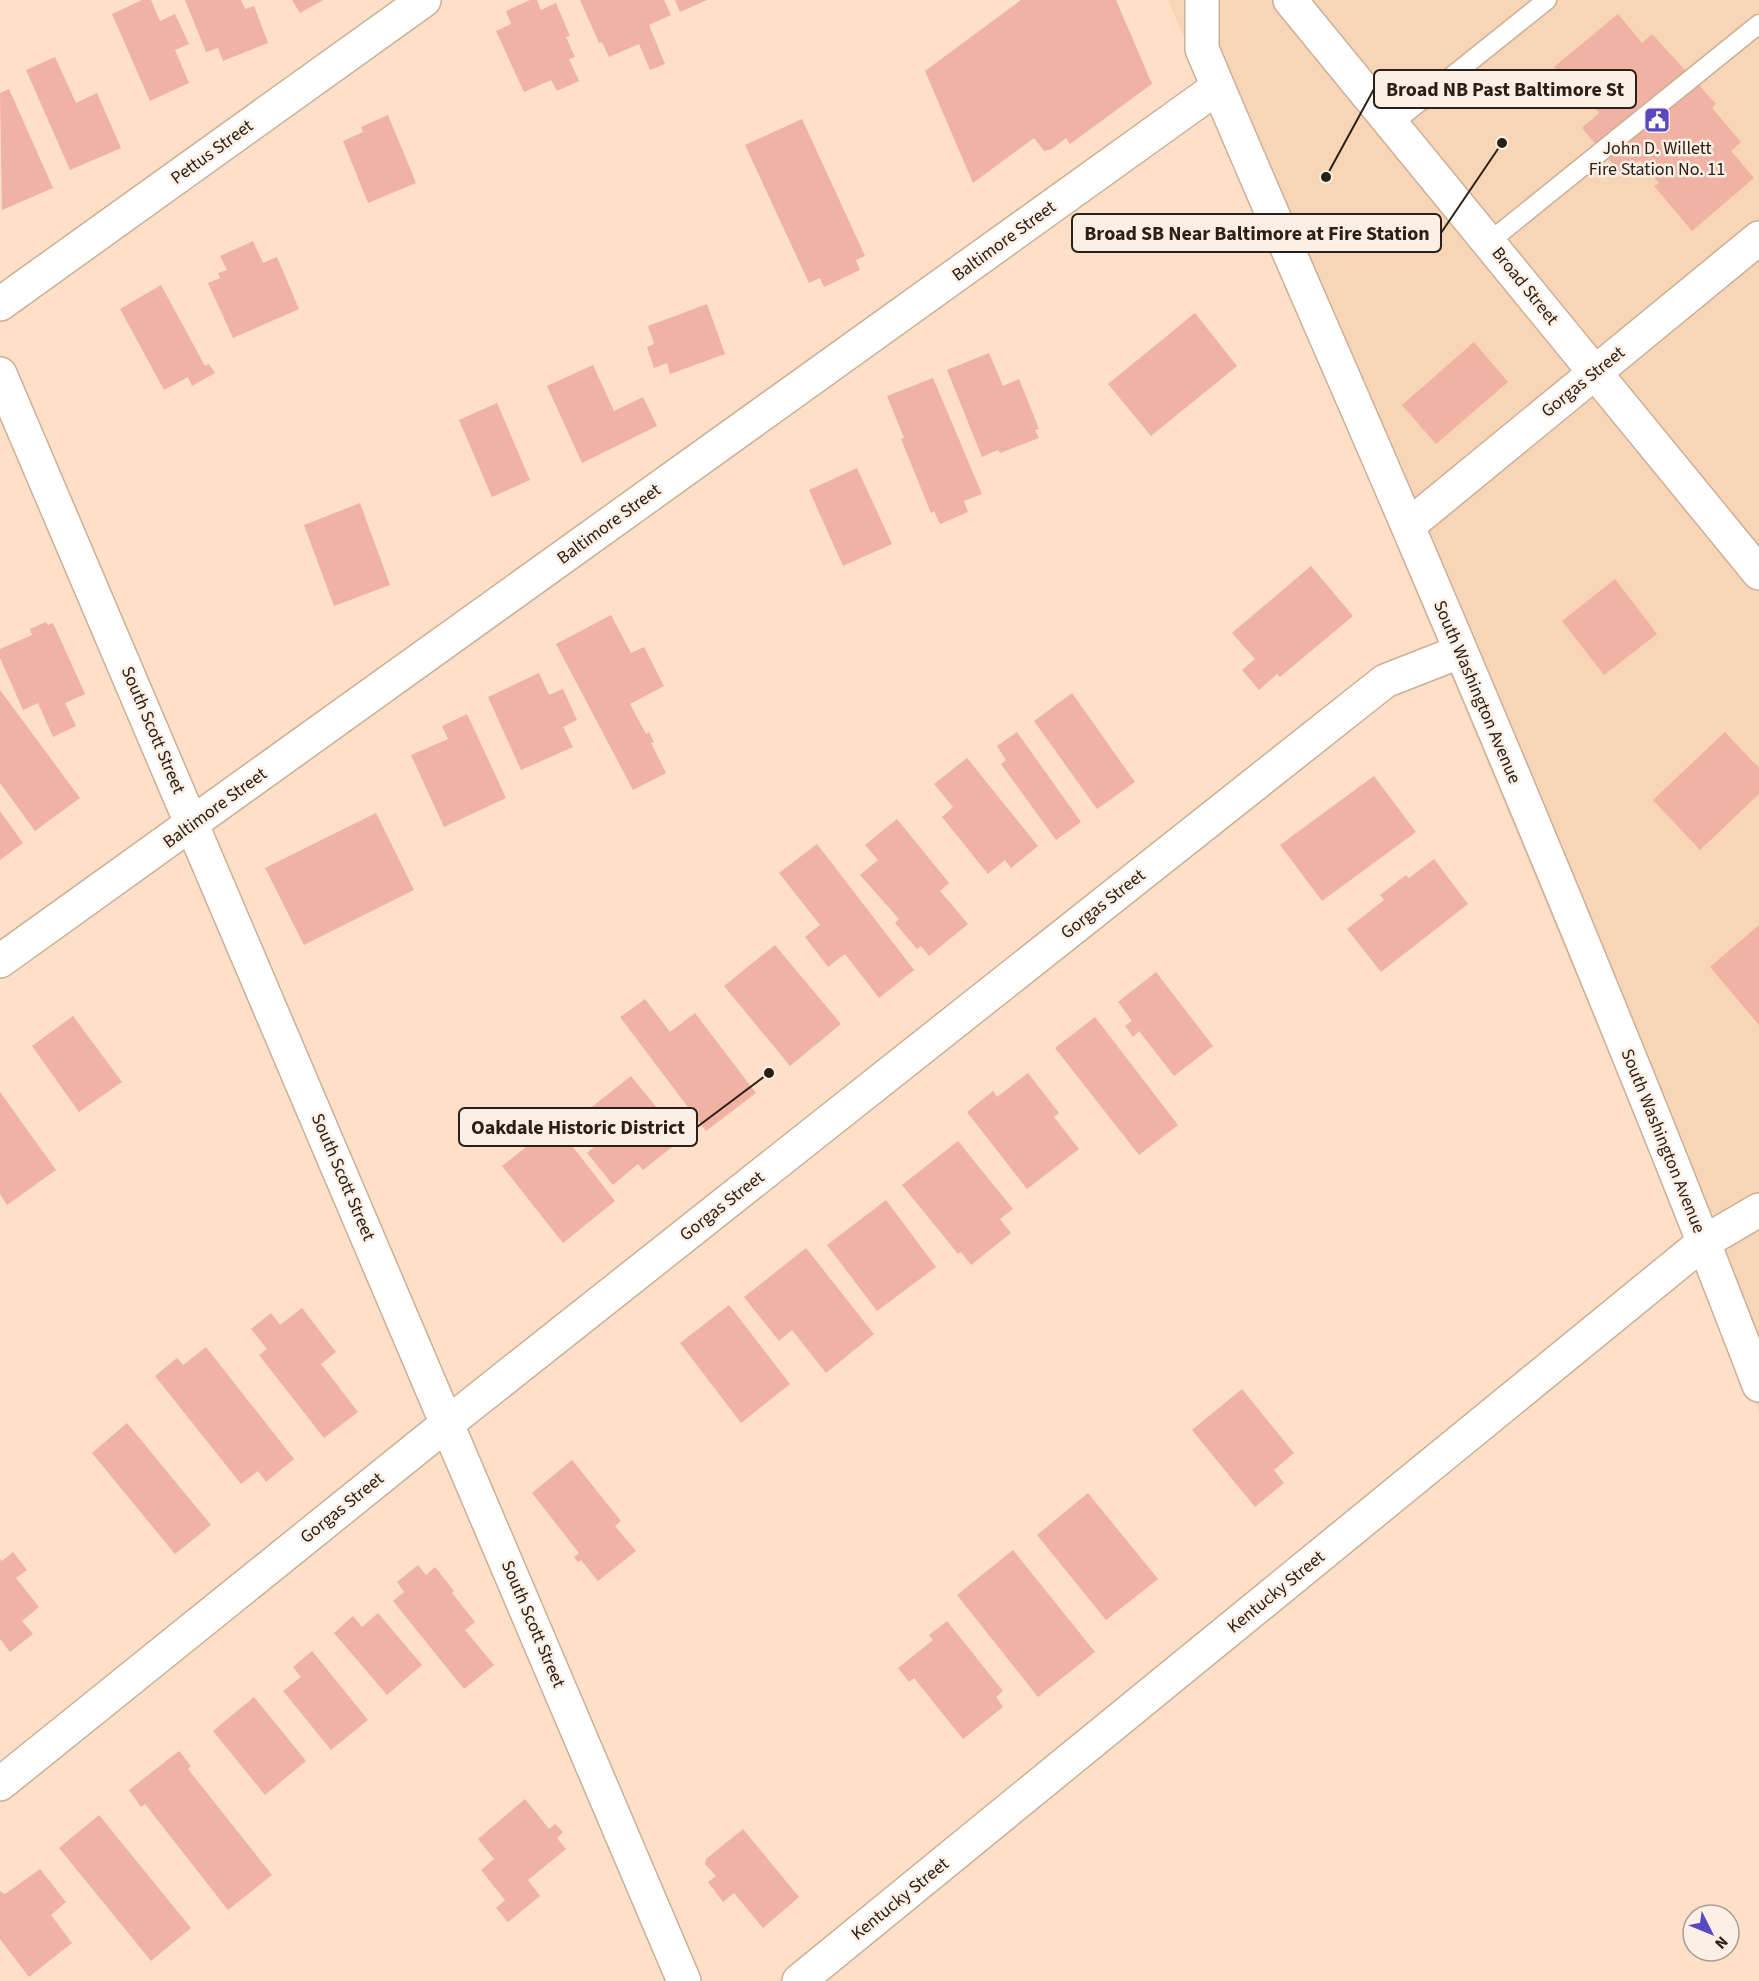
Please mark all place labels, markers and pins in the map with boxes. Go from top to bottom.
callout: Broad NB Past Baltimore St [1374,70,1636,108]
public building icon: John D. Willett Fire Station No. 11 [1642,105,1672,135]
place label: John D. Willett Fire Station No. 11 [1589,136,1725,182]
callout: Broad SB Near Baltimore at Fire Station [1072,214,1441,252]
callout: Oakdale Historic District [459,1108,697,1146]

